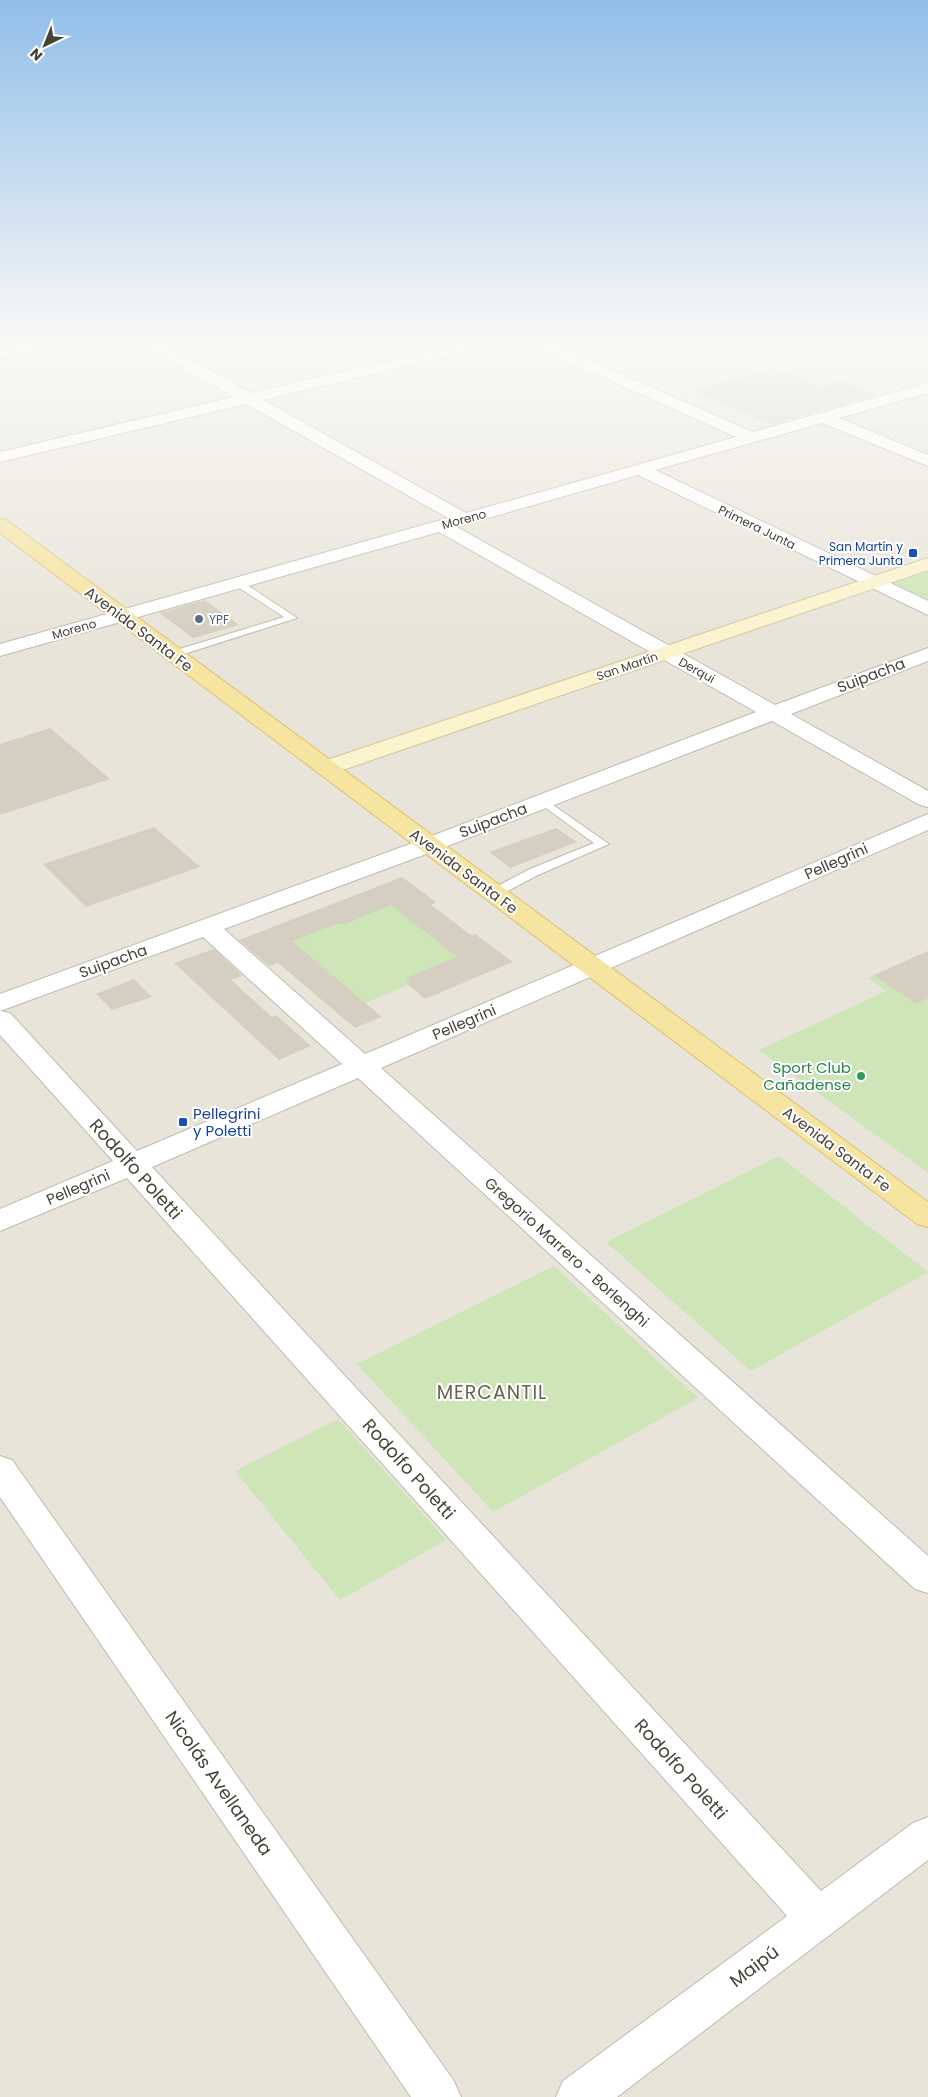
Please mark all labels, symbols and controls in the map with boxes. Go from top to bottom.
north arrow [20,20,70,70]
text: N [25,44,47,65]
street label: Primera Junta [715,501,799,553]
street label: Moreno [440,505,488,533]
place label: San Martín y Primera Junta [819,538,903,569]
marker: San Martín y Primera Junta [907,547,919,559]
street label: Avenida Santa Fe [81,581,197,677]
place label: YPF [209,611,229,628]
marker: YPF [193,613,205,625]
street label: Moreno [50,615,98,643]
street label: San Martín [594,648,660,684]
street label: Suipacha [834,652,908,698]
street label: Derqui [676,653,718,687]
street label: Suipacha [456,797,530,843]
street label: Avenida Santa Fe [406,823,522,919]
street label: Pellegrini [801,838,871,884]
street label: Suipacha [76,939,150,983]
street label: Pellegrini [429,999,499,1045]
place label: Sport Club Cañadense [763,1057,851,1095]
marker: Sport Club Cañadense [855,1070,867,1082]
street label: Avenida Santa Fe [779,1101,895,1197]
place label: Pellegrini y Poletti [193,1103,260,1141]
street label: Rodolfo Poletti [84,1113,188,1225]
marker: Pellegrini y Poletti [177,1116,189,1128]
street label: Pellegrini [43,1164,113,1210]
street label: Gregorio Marrero - Borlenghi [480,1172,654,1332]
district label: MERCANTIL [437,1379,547,1406]
street label: Rodolfo Poletti [357,1413,461,1525]
street label: Nicolás Avellaneda [160,1705,278,1861]
street label: Rodolfo Poletti [629,1713,733,1825]
street label: Maipú [724,1939,784,1993]

